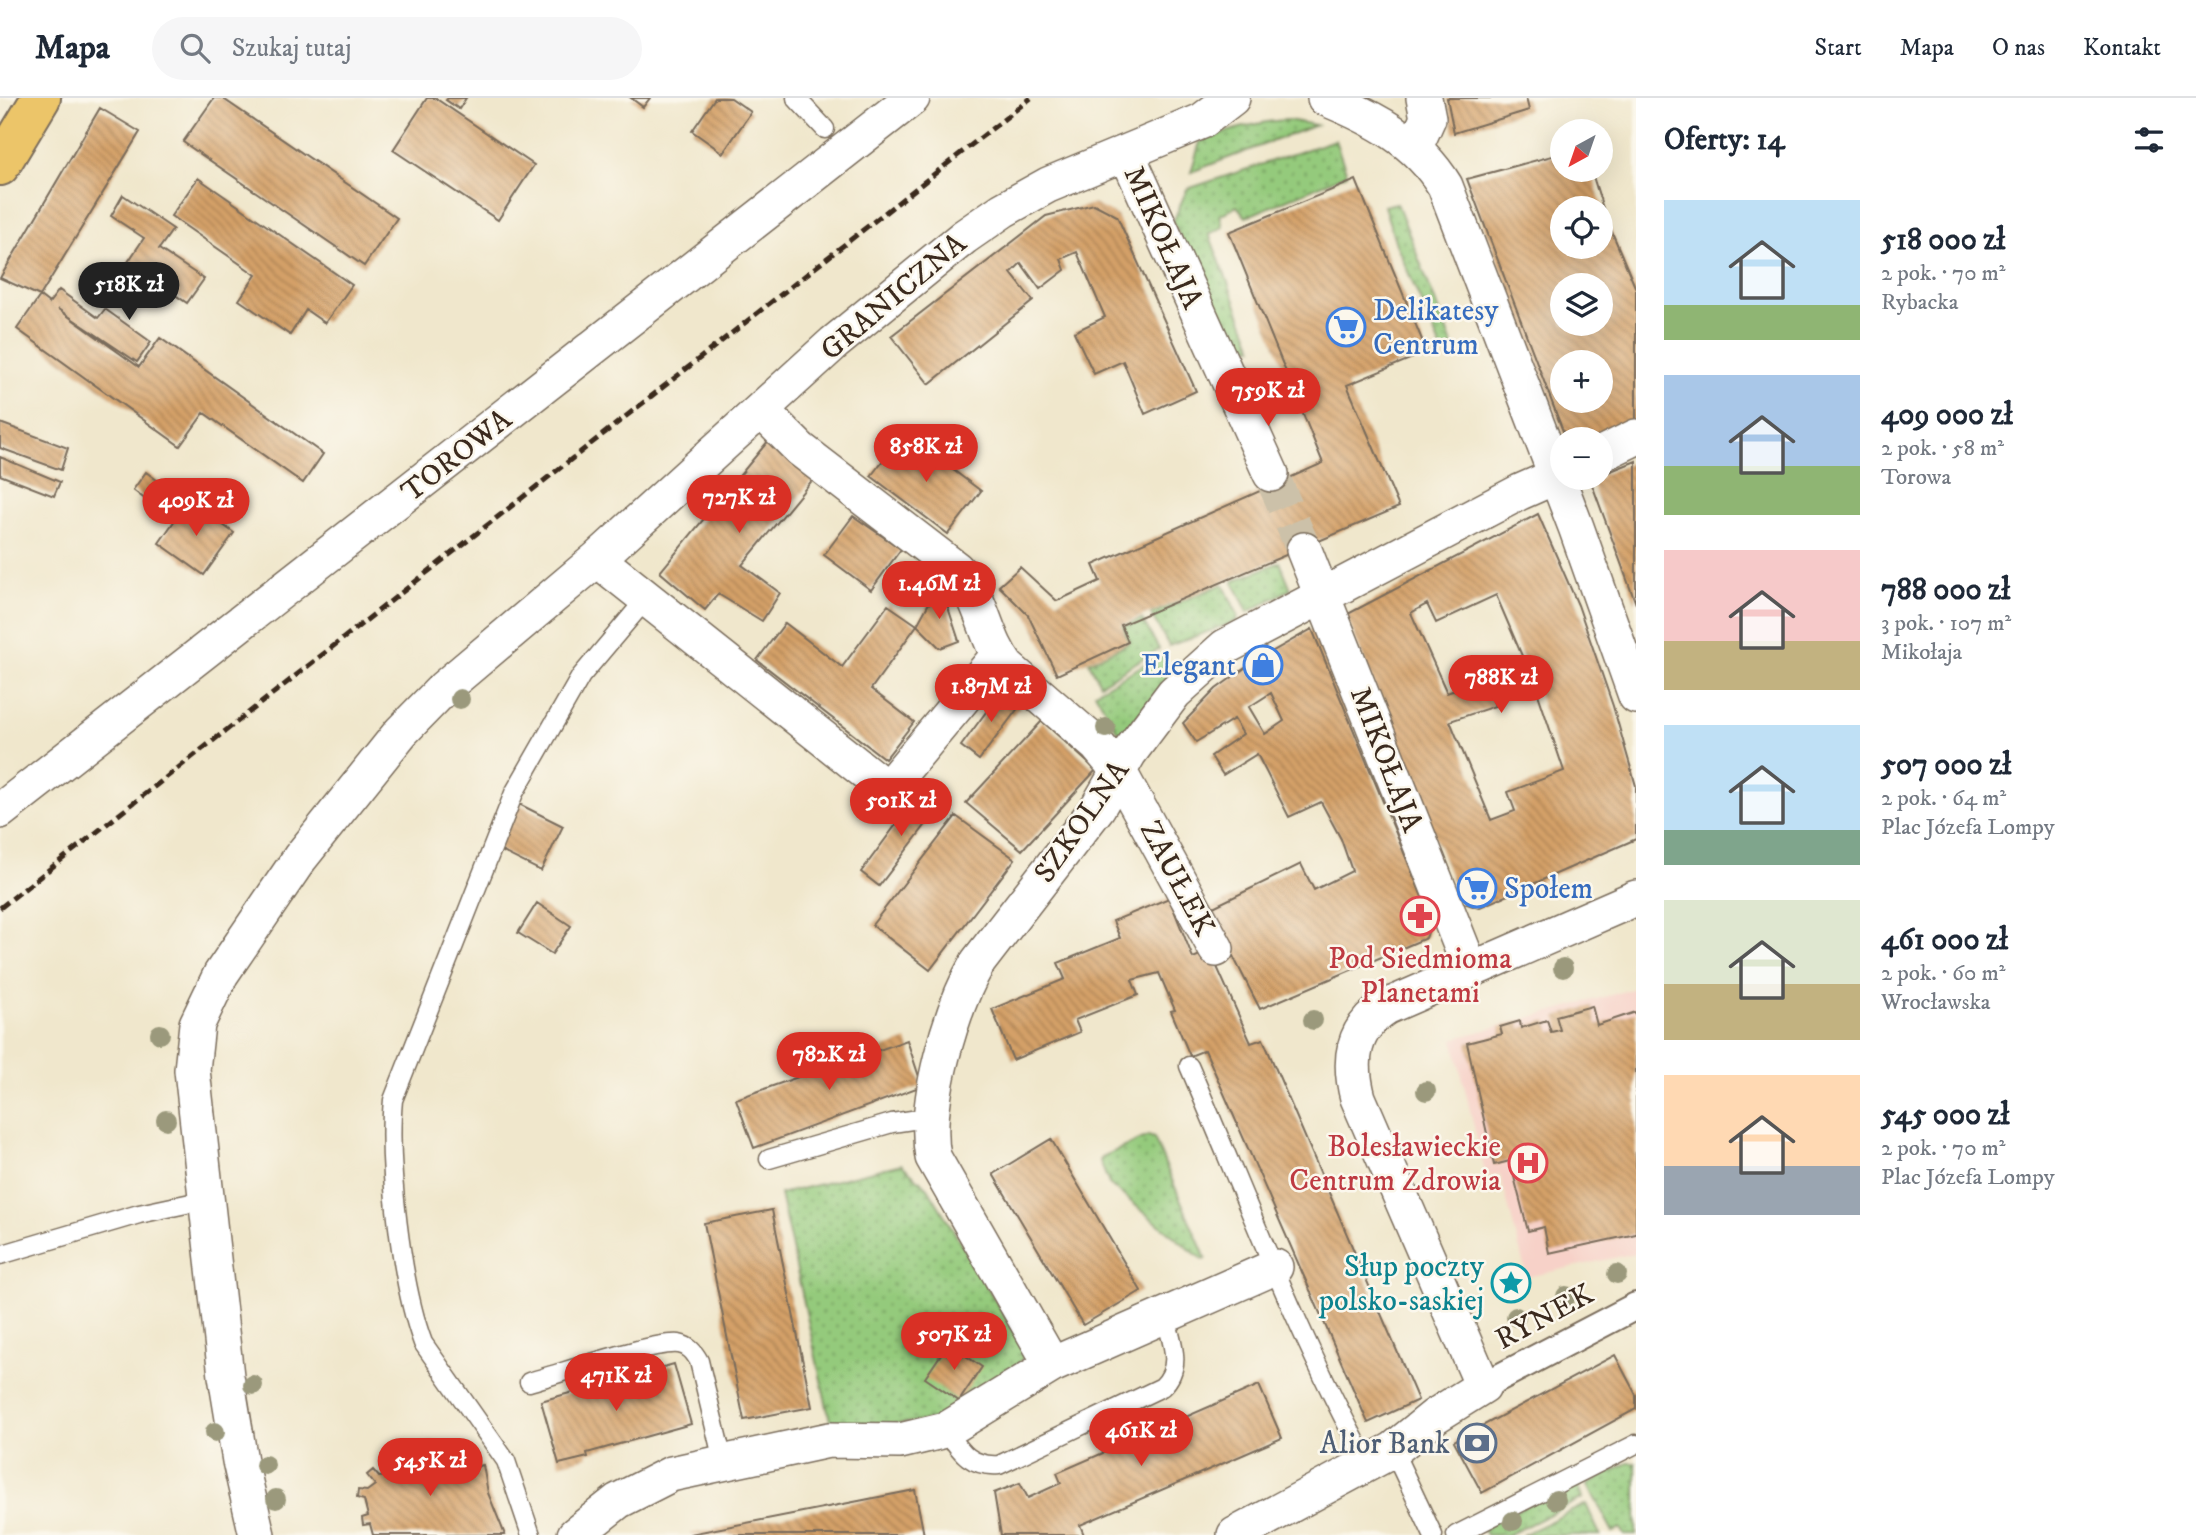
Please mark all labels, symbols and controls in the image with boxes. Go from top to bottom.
search box [152,17,642,80]
text: Mapa [35,28,110,69]
icon: search [176,29,214,67]
text: Szukaj tutaj [232,32,351,65]
text: Start [1815,33,1862,63]
text: Mapa [1900,33,1954,63]
text: O nas [1992,33,2045,63]
text: Kontakt [2083,33,2161,63]
north arrow [1550,119,1614,182]
map controls [1550,119,1613,490]
icon: filters [2130,121,2168,159]
text: Oferty: 14 [1664,122,1785,159]
street label: MIKOŁAJA [1115,160,1211,316]
button: locate [1550,196,1613,259]
text: 518 000 zł [1881,222,2005,259]
street label: GRANICZNA [813,225,975,369]
icon: home [1720,228,1804,312]
text: 2 pok. · 70 m² [1881,259,2006,288]
pin: 518K zł [64,262,194,322]
text: 518K zł [94,270,164,299]
button: layers [1550,273,1613,336]
text: Rybacka [1881,288,1959,317]
place label: Delikatesy Centrum [1373,293,1499,364]
supermarket icon: Delikatesy Centrum [1325,306,1367,348]
button: + [1550,350,1613,413]
pin: 759K zł [1203,368,1333,428]
text: 759K zł [1232,376,1304,405]
text: 409 000 zł [1881,397,2013,434]
street label: TOROWA [394,401,520,511]
icon: home [1720,403,1804,487]
pin: 858K zł [861,424,991,484]
button: − [1550,427,1613,490]
text: 858K zł [890,432,962,461]
text: 2 pok. · 58 m² [1881,434,2004,463]
text: Torowa [1881,463,1951,492]
pin: 727K zł [674,476,804,535]
pin: 409K zł [131,478,261,538]
text: 727K zł [703,483,775,512]
text: 409K zł [158,486,234,515]
pin: 1.46M zł [867,561,1011,621]
text: 1.46M zł [898,569,980,598]
text: 788 000 zł [1881,572,2010,609]
icon: home [1720,578,1804,662]
text: 3 pok. · 107 m² [1881,609,2011,638]
text: Mikołaja [1881,638,1962,667]
shop icon: Elegant [1242,644,1284,686]
place label: Elegant [1141,648,1236,685]
pin: 788K zł [1436,656,1566,715]
text: 788K zł [1464,663,1538,692]
pin: 1.87M zł [919,664,1063,724]
text: 1.87M zł [951,672,1031,701]
street label: MIKOŁAJA [1341,682,1431,838]
text: 507 000 zł [1881,747,2011,784]
street label: SZKOLNA [1027,753,1138,890]
icon: home [1720,753,1804,837]
pin: 501K zł [836,778,966,838]
text: 2 pok. · 64 m² [1881,784,2006,813]
text: 501K zł [866,786,936,815]
text: Plac Józefa Lompy [1881,813,2055,842]
street label: ZAUŁEK [1131,815,1222,943]
supermarket icon: Społem [1456,867,1498,909]
place label: Społem [1504,871,1593,908]
pharmacy icon: Pod Siedmioma Planetami [1399,895,1441,937]
text: 461 000 zł [1881,922,2008,959]
icon: home [1720,928,1804,1012]
place label: Pod Siedmioma Planetami [1328,941,1512,1012]
text: 2 pok. · 60 m² [1881,959,2005,988]
text: Wrocławska [1881,988,1991,1017]
pin: 782K zł [764,1032,894,1092]
text: 782K zł [793,1040,865,1069]
text: 545 000 zł [1881,1097,2010,1134]
icon: home [1720,1103,1804,1187]
place label: Bolesławieckie Centrum Zdrowia [1289,1129,1501,1200]
text: 2 pok. · 70 m² [1881,1134,2006,1163]
hospital icon: Bolesławieckie Centrum Zdrowia [1507,1142,1549,1184]
text: Plac Józefa Lompy [1881,1163,2055,1192]
place label: Słup poczty polsko-saskiej [1318,1249,1485,1320]
place icon: Słup poczty polsko-saskiej [1490,1262,1532,1304]
street label: RYNEK [1489,1276,1600,1359]
pin: 507K zł [889,1312,1019,1372]
text: 507K zł [917,1320,991,1349]
pin: 471K zł [551,1354,681,1413]
text: 471K zł [580,1361,652,1390]
pin: 461K zł [1076,1408,1206,1468]
text: 461K zł [1105,1416,1177,1445]
bank icon: Alior Bank [1456,1422,1498,1464]
place label: Alior Bank [1320,1426,1450,1463]
pin: 545K zł [365,1438,495,1498]
text: 545K zł [394,1446,466,1475]

